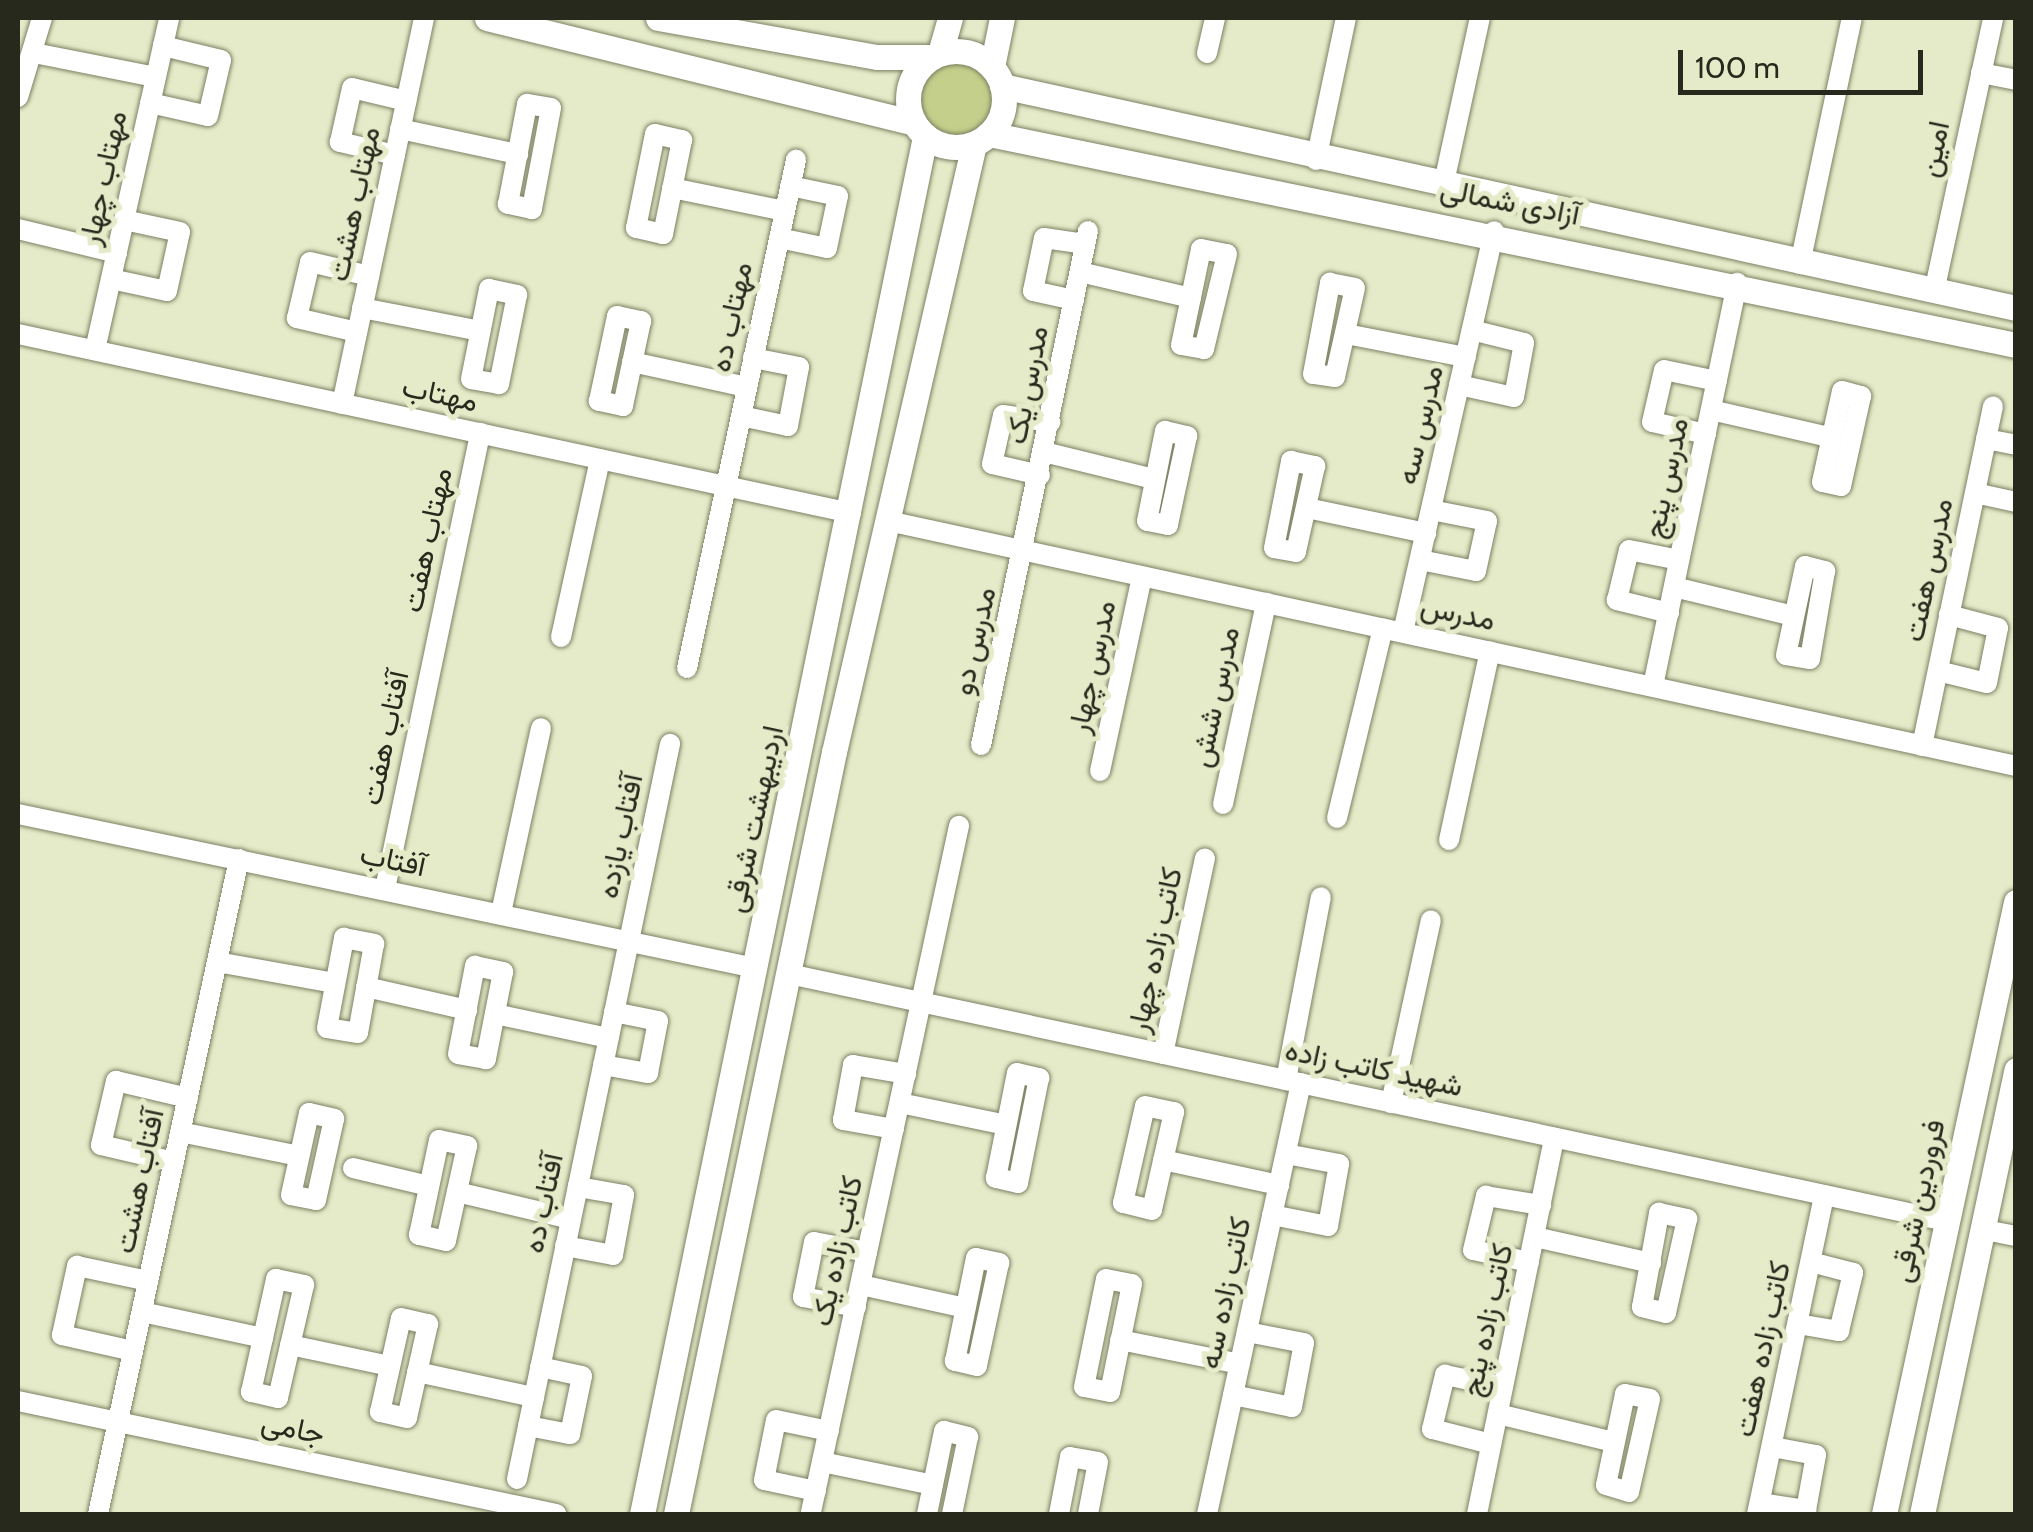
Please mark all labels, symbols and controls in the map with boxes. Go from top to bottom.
scale bar [1683,30,1928,92]
text: 100 m [1695,49,1780,86]
street label: مهتاب چهار [71,108,135,248]
street label: امین [1911,118,1957,180]
street label: مهتاب هشت [320,123,388,285]
street label: آزادی شمالی [1437,171,1583,233]
street label: مهتاب ده [702,259,760,375]
street label: مدرس یک [998,323,1056,447]
street label: مدرس سه [1389,362,1451,488]
street label: مهتاب [399,368,481,420]
street label: مدرس پنج [1636,415,1696,541]
street label: مهتاب هفت [394,464,460,616]
street label: مدرس هفت [1895,495,1961,645]
street label: مدرس دو [944,583,1004,699]
street label: مدرس [1417,588,1499,638]
street label: مدرس چهار [1060,597,1124,737]
street label: مدرس شش [1183,623,1247,771]
street label: آفتاب هفت [353,667,417,809]
street label: اردیبهشت شرقی [717,722,791,916]
street label: آفتاب یازده [589,770,651,902]
street label: آفتاب [357,836,429,884]
street label: کاتب زاده چهار [1120,864,1190,1036]
street label: شهید کاتب زاده [1282,1032,1466,1104]
street label: آفتاب هشت [106,1105,172,1257]
street label: فروردین شرقی [1883,1116,1953,1286]
street label: آفتاب ده [515,1150,571,1256]
street label: کاتب زاده یک [804,1173,870,1329]
street label: کاتب زاده سه [1191,1214,1259,1372]
street label: کاتب زاده پنج [1453,1240,1521,1400]
street label: کاتب زاده هفت [1726,1258,1798,1440]
street label: جامی [258,1404,328,1452]

